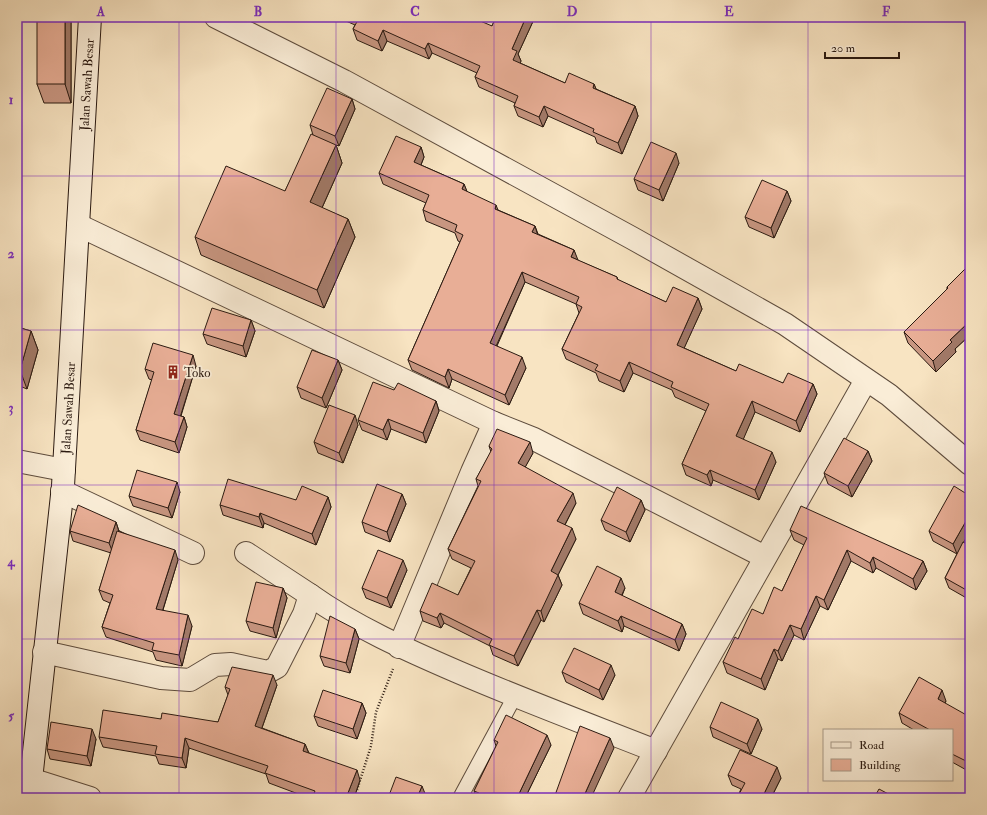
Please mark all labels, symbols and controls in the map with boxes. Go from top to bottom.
text: A [96,4,106,20]
text: B [254,4,262,20]
text: C [410,4,420,20]
text: D [567,4,578,20]
text: E [724,4,734,20]
text: F [882,4,891,20]
scale bar [825,34,899,60]
street label: Jalan Sawah Besar [76,38,98,132]
text: 20 m [831,41,856,56]
text: 1 [9,92,14,108]
text: 2 [8,246,15,262]
street label: Jalan Sawah Besar [58,361,79,456]
building icon: Toko [165,364,181,380]
place label: Toko [184,365,210,381]
text: 3 [9,400,14,416]
text: 4 [6,554,15,570]
text: 5 [8,708,14,724]
legend [823,729,953,781]
text: Road [859,738,884,753]
text: Building [859,758,902,773]

